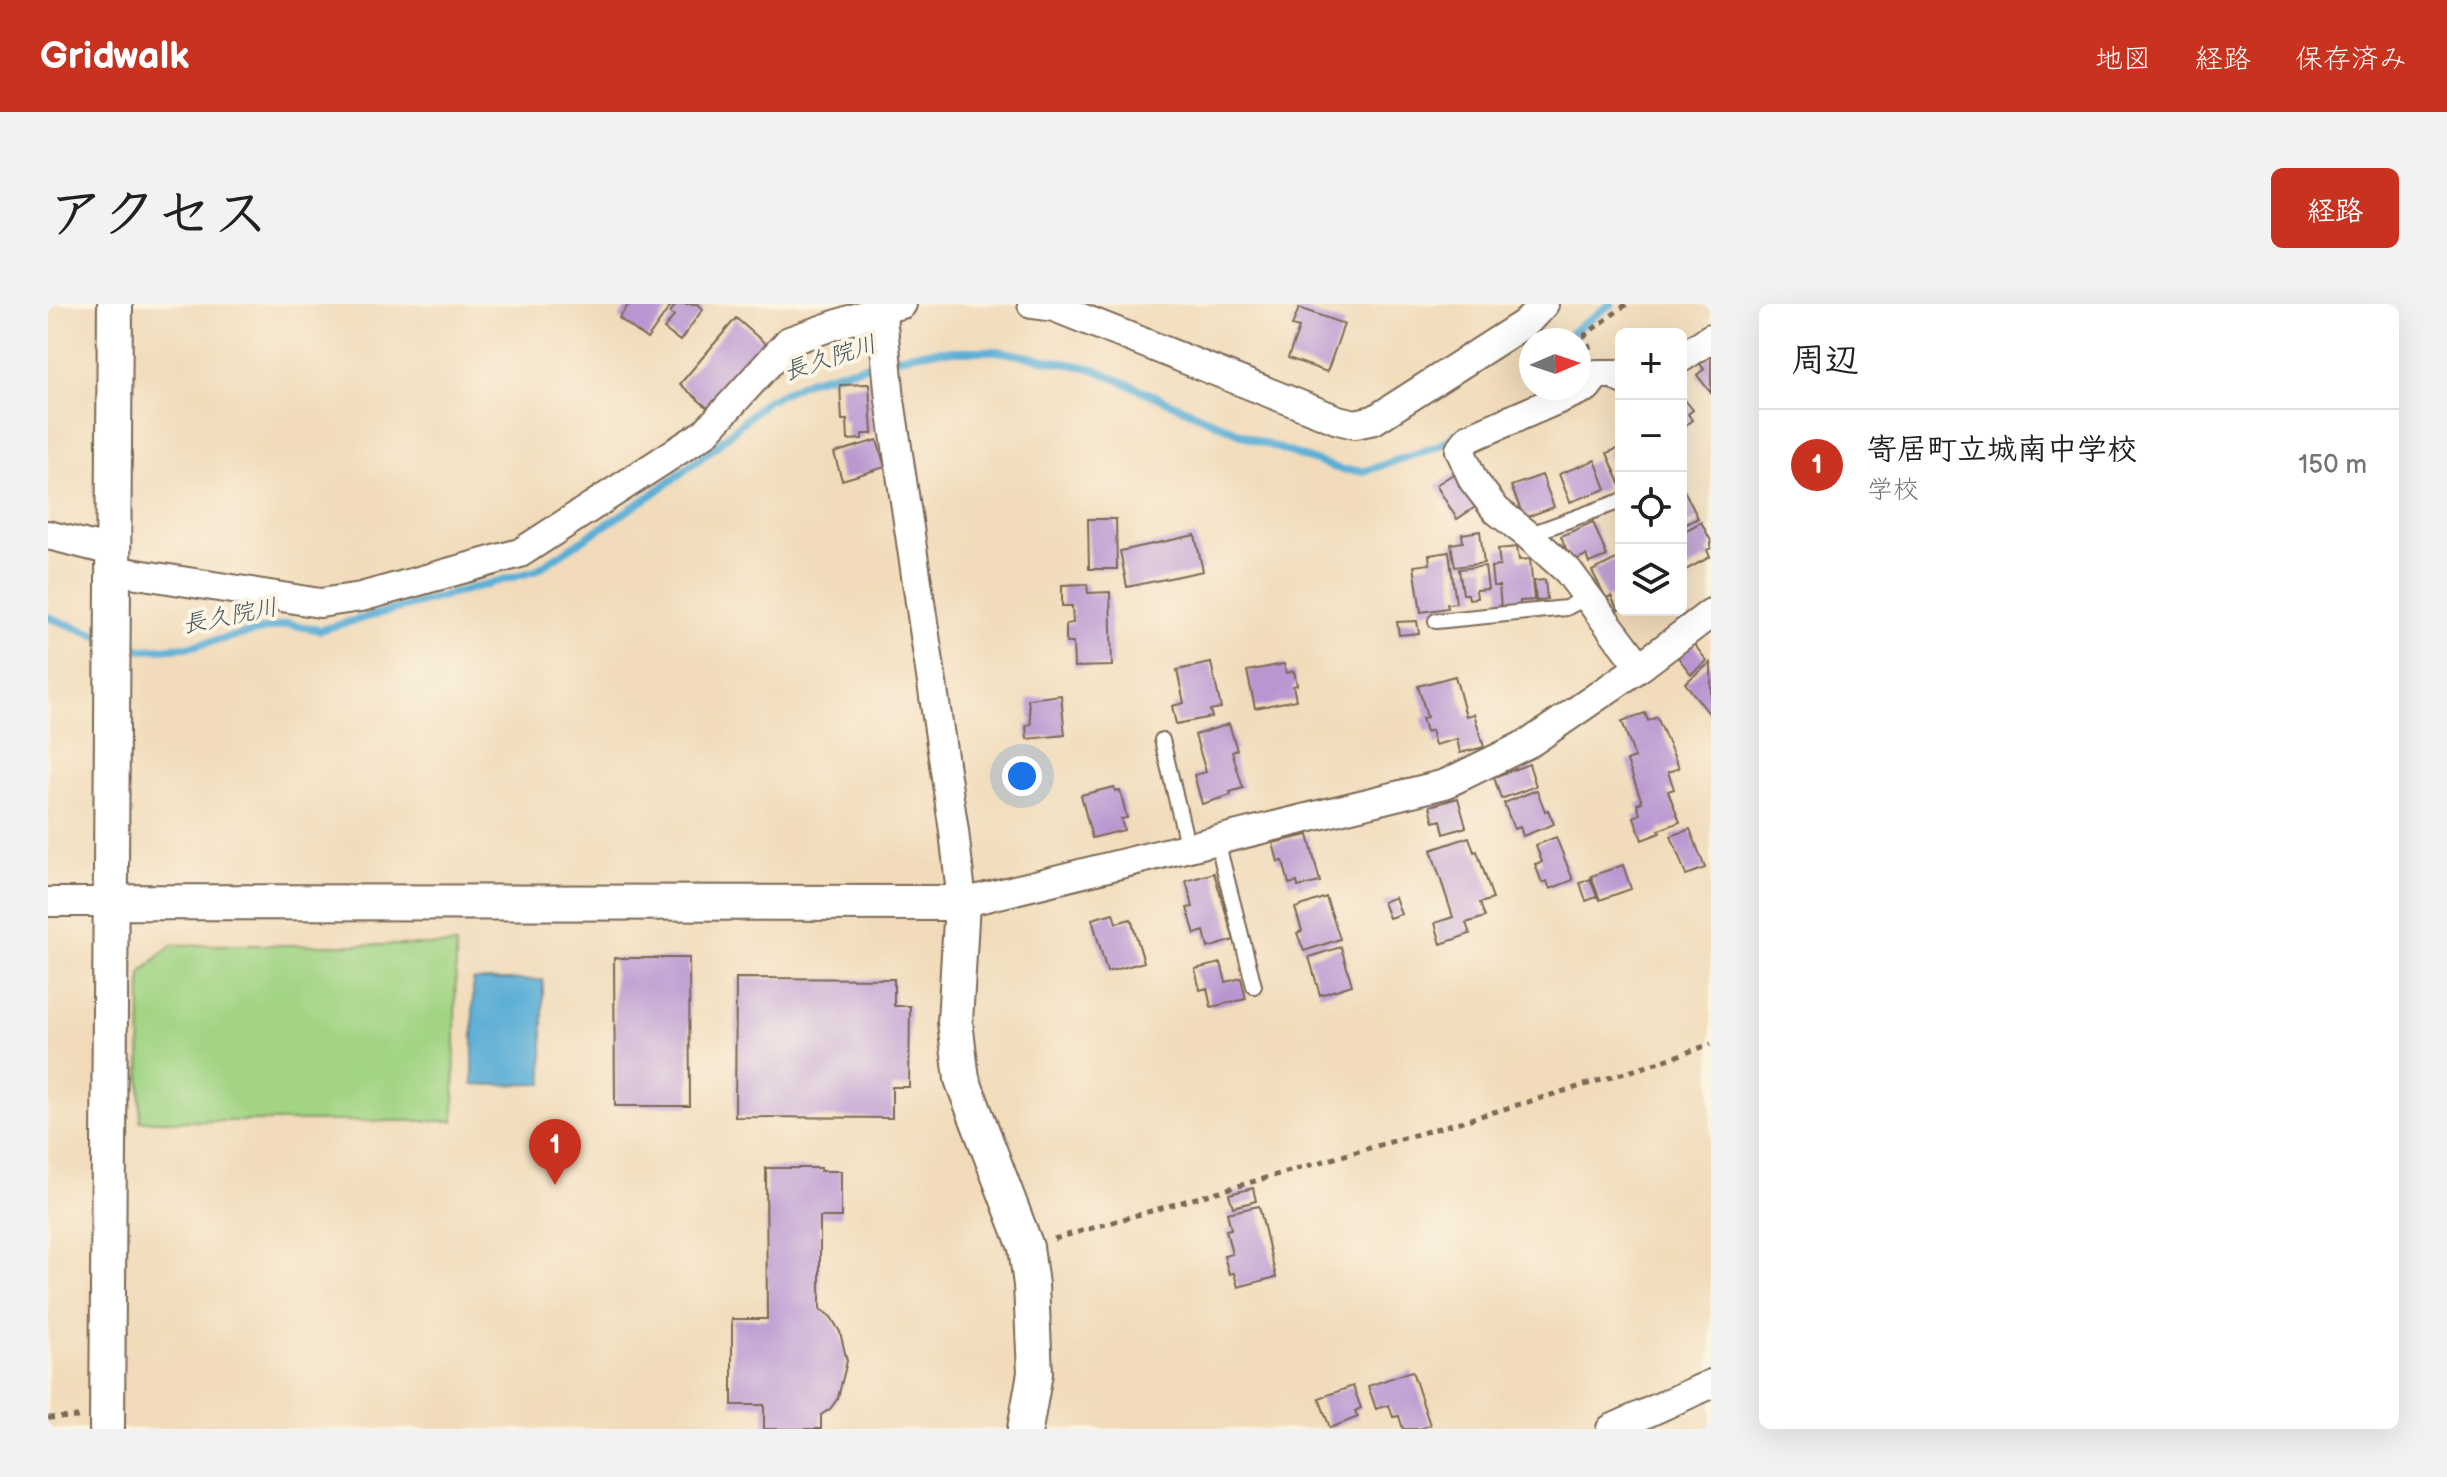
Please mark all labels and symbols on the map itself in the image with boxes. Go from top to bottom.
north arrow [1519,328,1591,400]
water label: 長久院川 [780,329,880,387]
water label: 長久院川 [180,593,280,639]
your location [1002,756,1042,796]
pin: 1 [529,1119,581,1185]

